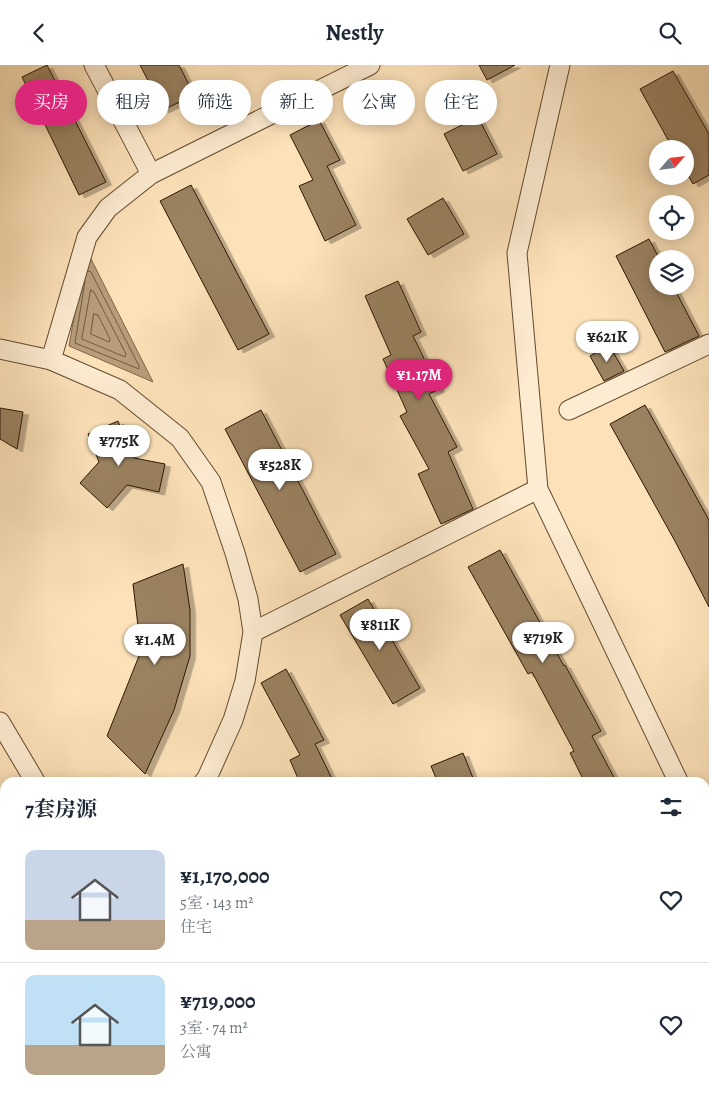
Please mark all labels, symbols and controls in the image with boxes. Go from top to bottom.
text: Nestly [325,18,384,48]
icon: back [25,19,53,47]
icon: search [656,19,684,47]
chip: 买房 [15,80,87,125]
chip: 租房 [97,80,169,125]
chip: 筛选 [179,80,251,125]
chip: 新上 [261,80,333,125]
chip: 公寓 [343,80,415,125]
chip: 住宅 [425,80,497,125]
north arrow [649,140,694,185]
map controls [649,140,694,295]
button: locate [649,195,694,240]
button: layers [649,250,694,295]
pin: ¥621K [572,321,642,363]
text: ¥621K [587,326,627,348]
pin: ¥1.17M [378,359,460,401]
text: ¥1.17M [396,364,442,386]
pin: ¥775K [84,425,154,467]
text: ¥775K [99,430,139,452]
pin: ¥528K [245,449,315,491]
text: ¥528K [259,454,301,476]
pin: ¥811K [345,609,415,651]
text: ¥811K [361,614,399,636]
pin: ¥719K [508,621,578,664]
pin: ¥1.4M [120,623,190,666]
text: ¥719K [523,627,563,649]
text: ¥1.4M [135,629,175,651]
icon: filters [657,793,685,821]
text: 7套房源 [25,795,97,823]
text: ¥1,170,000 [180,862,270,890]
icon: home [65,870,125,930]
icon: heart [657,886,685,914]
text: 5室 · 143 m² [180,892,254,914]
text: 住宅 [180,916,212,938]
text: ¥719,000 [180,987,256,1015]
icon: home [65,995,125,1055]
icon: heart [657,1011,685,1039]
text: 3室 · 74 m² [180,1017,248,1039]
text: 公寓 [180,1041,212,1063]

